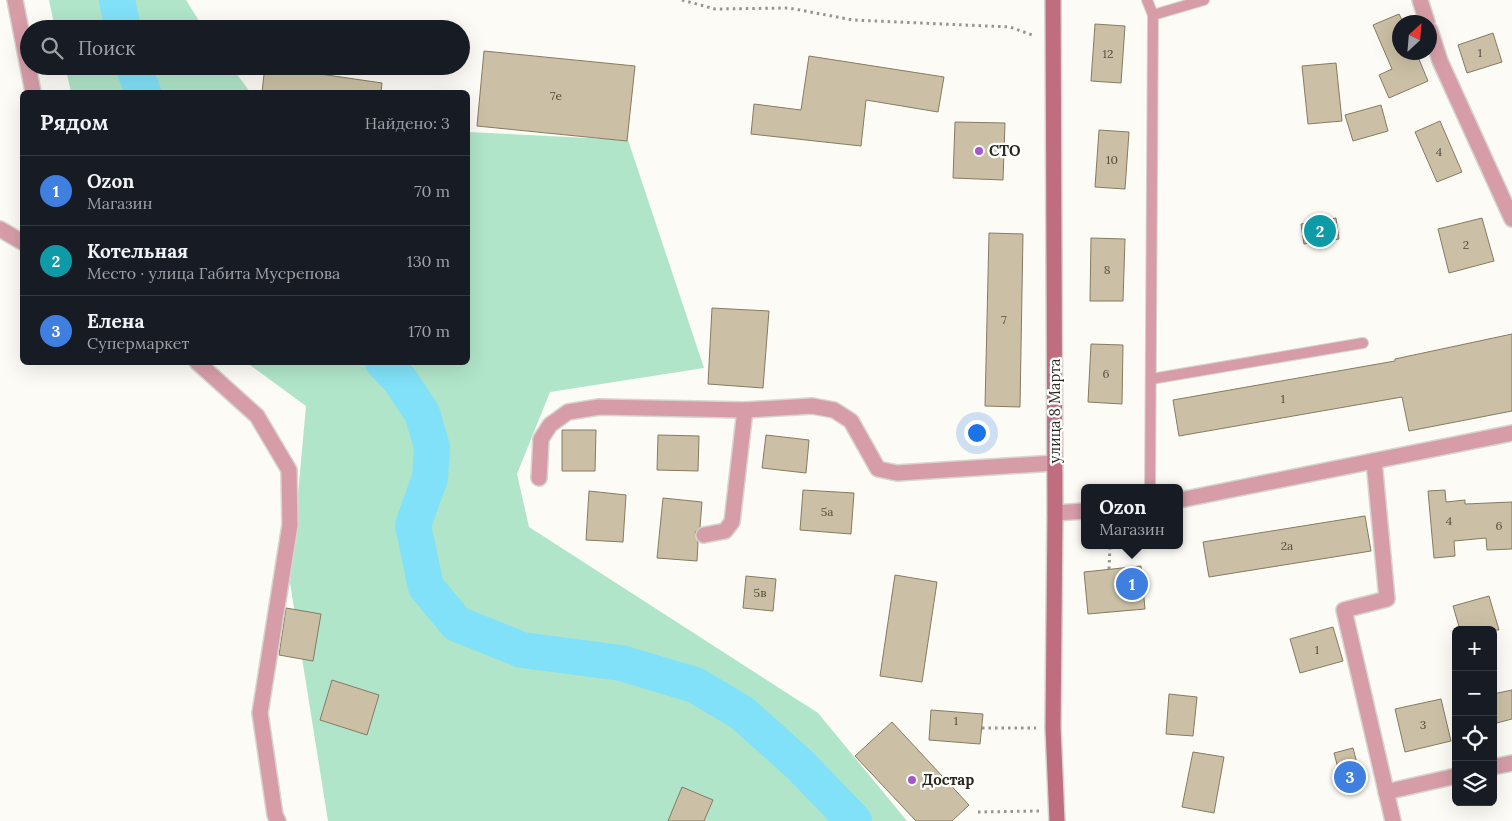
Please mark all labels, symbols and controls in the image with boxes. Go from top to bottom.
north arrow [1392,15,1437,60]
search box [20,20,470,75]
icon: search [38,34,66,62]
text: Поиск [78,36,135,60]
house number: 1 [1478,45,1482,60]
house number: 12 [1103,46,1113,61]
house number: 7е [550,88,563,103]
text: Рядом [40,109,109,136]
text: Найдено: 3 [365,113,450,133]
place label: СТО [989,141,1021,160]
house number: 4 [1436,144,1443,159]
marker: СТО [973,145,985,157]
house number: 10 [1106,152,1118,167]
text: Ozon [87,169,134,193]
text: 1 [53,181,59,201]
text: 70 m [414,181,450,201]
text: Магазин [87,193,153,213]
pin: 2 [1304,212,1336,250]
house number: 2 [1463,237,1469,252]
text: Котельная [87,239,188,263]
text: 2 [52,251,60,271]
text: 130 m [407,251,450,271]
house number: 8 [1104,262,1111,277]
text: Место · улица Габита Мусрепова [87,263,340,283]
text: Елена [87,309,144,333]
house number: 7 [1001,312,1007,327]
text: 3 [52,321,60,341]
text: 170 m [408,321,450,341]
text: Супермаркет [87,333,189,353]
street label: улица 8 Марта [1045,358,1064,464]
house number: 6 [1103,366,1110,381]
house number: 1 [1281,391,1285,406]
your location [964,420,990,446]
popup [1081,484,1183,549]
text: Ozon [1099,495,1146,519]
house number: 5а [821,504,833,519]
house number: 4 [1446,513,1453,528]
house number: 6 [1496,518,1503,533]
text: Магазин [1099,519,1165,539]
house number: 2а [1281,538,1293,553]
pin: 1 [1116,565,1148,603]
house number: 5в [754,585,766,600]
map controls [1452,626,1497,806]
button: + [1452,626,1497,671]
house number: 1 [1315,642,1319,657]
button: − [1452,671,1497,716]
house number: 1 [954,713,958,728]
button: locate [1452,716,1497,761]
house number: 3 [1420,717,1427,732]
pin: 3 [1334,758,1366,796]
button: layers [1452,761,1497,806]
place label: Достар [922,770,974,789]
marker: Достар [906,774,918,786]

